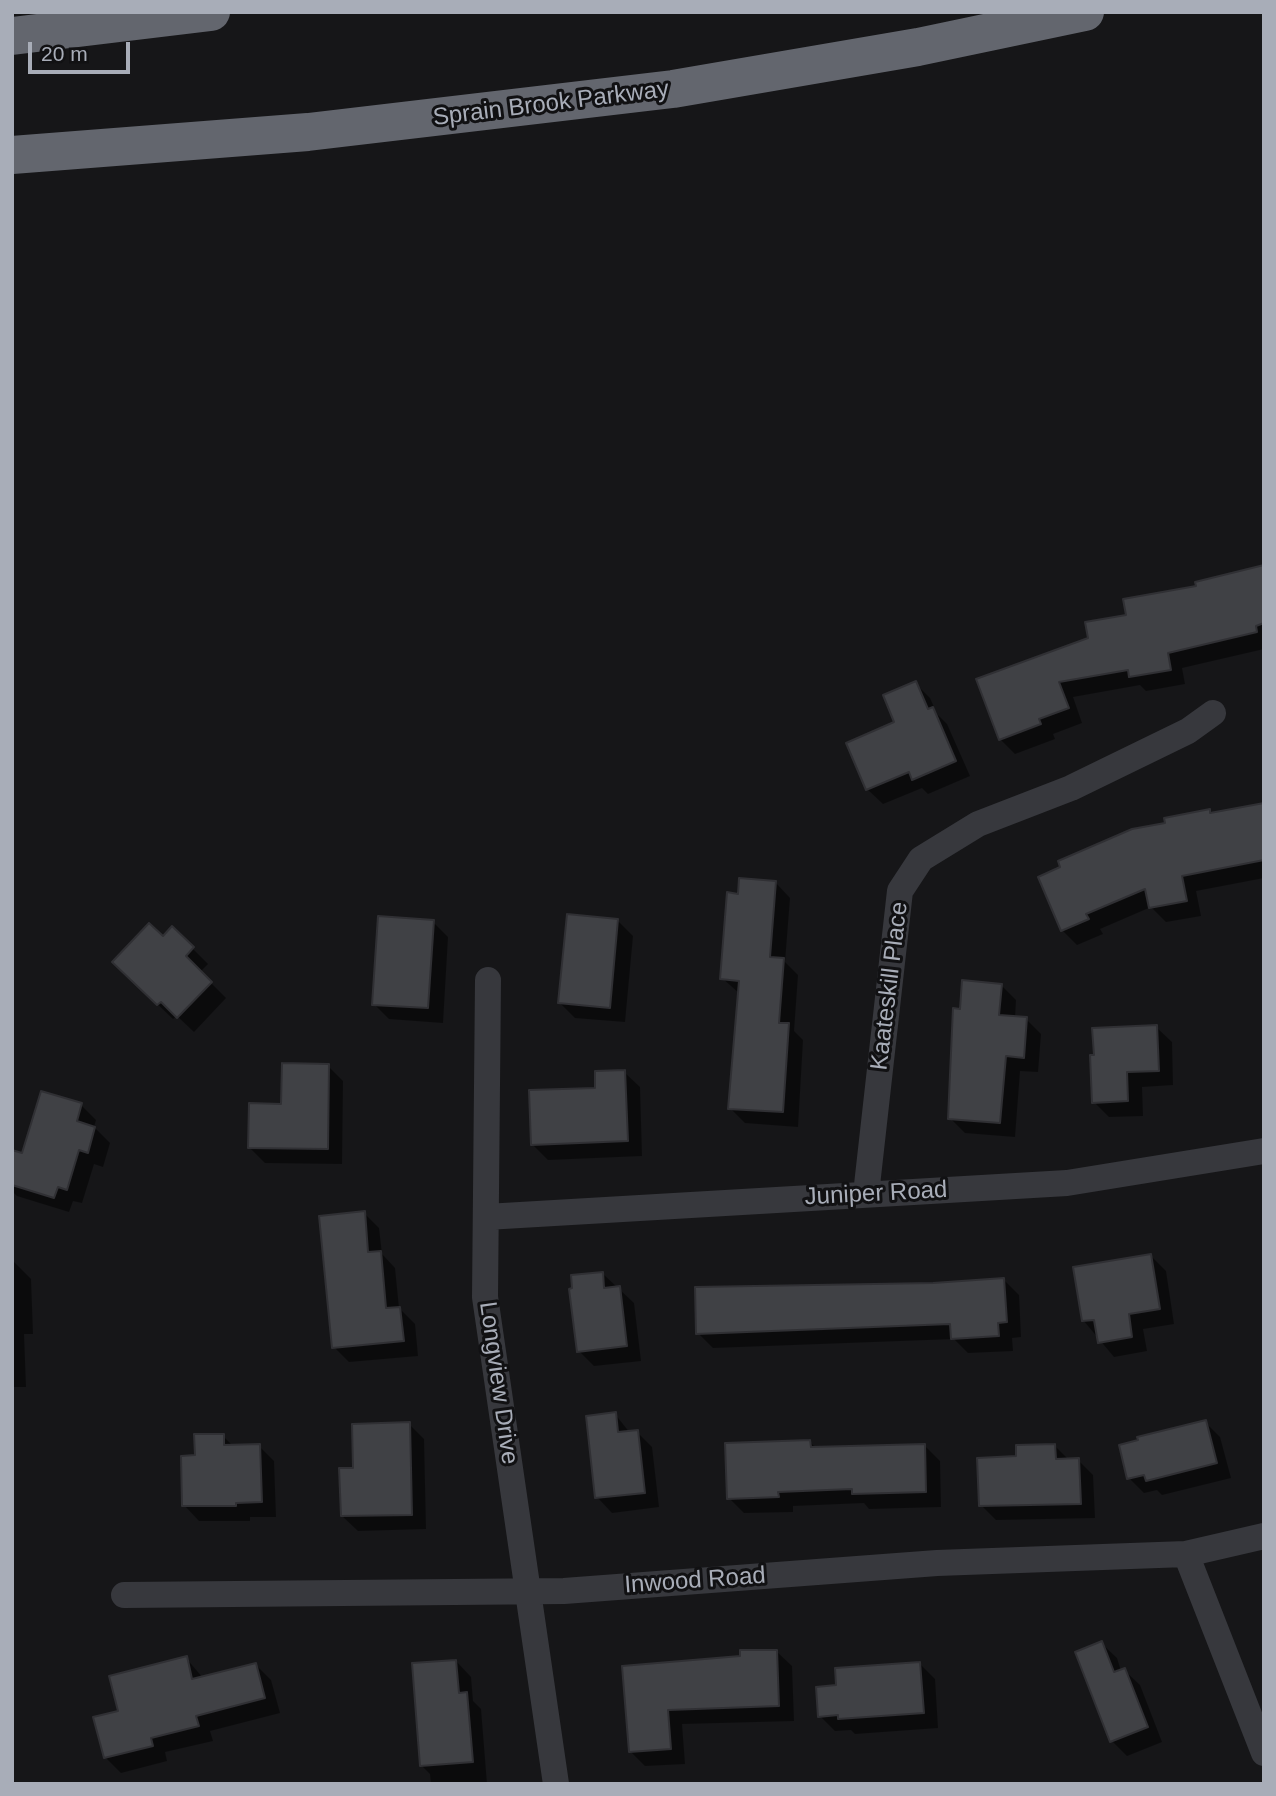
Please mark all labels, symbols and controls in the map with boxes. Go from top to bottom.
scale bar [32,28,133,72]
text: 20 m [41,42,88,65]
street label: Sprain Brook Parkway [431,75,671,133]
street label: Kaateskill Place [865,900,915,1072]
street label: Juniper Road [804,1176,948,1212]
street label: Longview Drive [472,1300,524,1466]
street label: Inwood Road [623,1562,767,1600]

